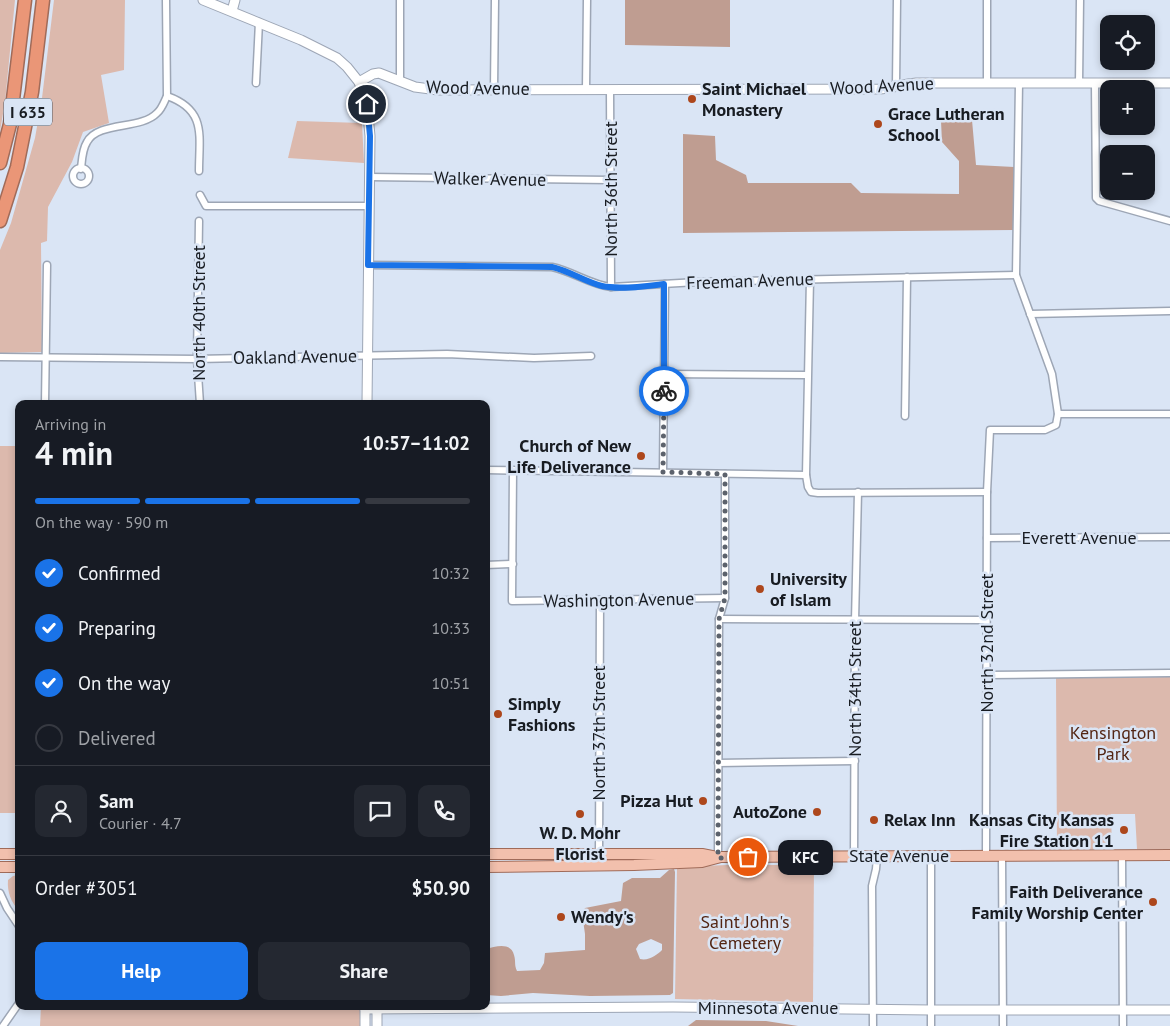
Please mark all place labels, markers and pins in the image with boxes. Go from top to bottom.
place label: Saint Michael Monastery [702,77,807,121]
pin [346,83,388,125]
marker: Saint Michael Monastery [686,93,698,105]
place label: Grace Lutheran School [888,102,1005,146]
marker: Grace Lutheran School [872,118,884,130]
place label: Church of New Life Deliverance [507,434,632,478]
marker: Church of New Life Deliverance [635,450,647,462]
place label: University of Islam [770,567,847,611]
marker: University of Islam [754,583,766,595]
place label: Simply Fashions [508,692,576,736]
marker: Simply Fashions [492,708,504,720]
place label: Pizza Hut [620,789,694,812]
marker: Pizza Hut [697,795,709,807]
place label: AutoZone [733,800,807,823]
marker: AutoZone [811,806,823,818]
marker: W. D. Mohr Florist [574,808,586,820]
place label: Relax Inn [884,808,956,831]
place label: Kansas City Kansas Fire Station 11 [969,808,1114,852]
marker: Relax Inn [868,814,880,826]
place label: W. D. Mohr Florist [540,821,621,865]
marker: Kansas City Kansas Fire Station 11 [1118,824,1130,836]
pin [727,836,769,878]
callout: KFC [778,840,833,874]
place label: Faith Deliverance Family Worship Center [971,880,1144,924]
marker: Faith Deliverance Family Worship Center [1147,896,1159,908]
place label: Wendy's [571,905,634,928]
marker: Wendy's [555,911,567,923]

